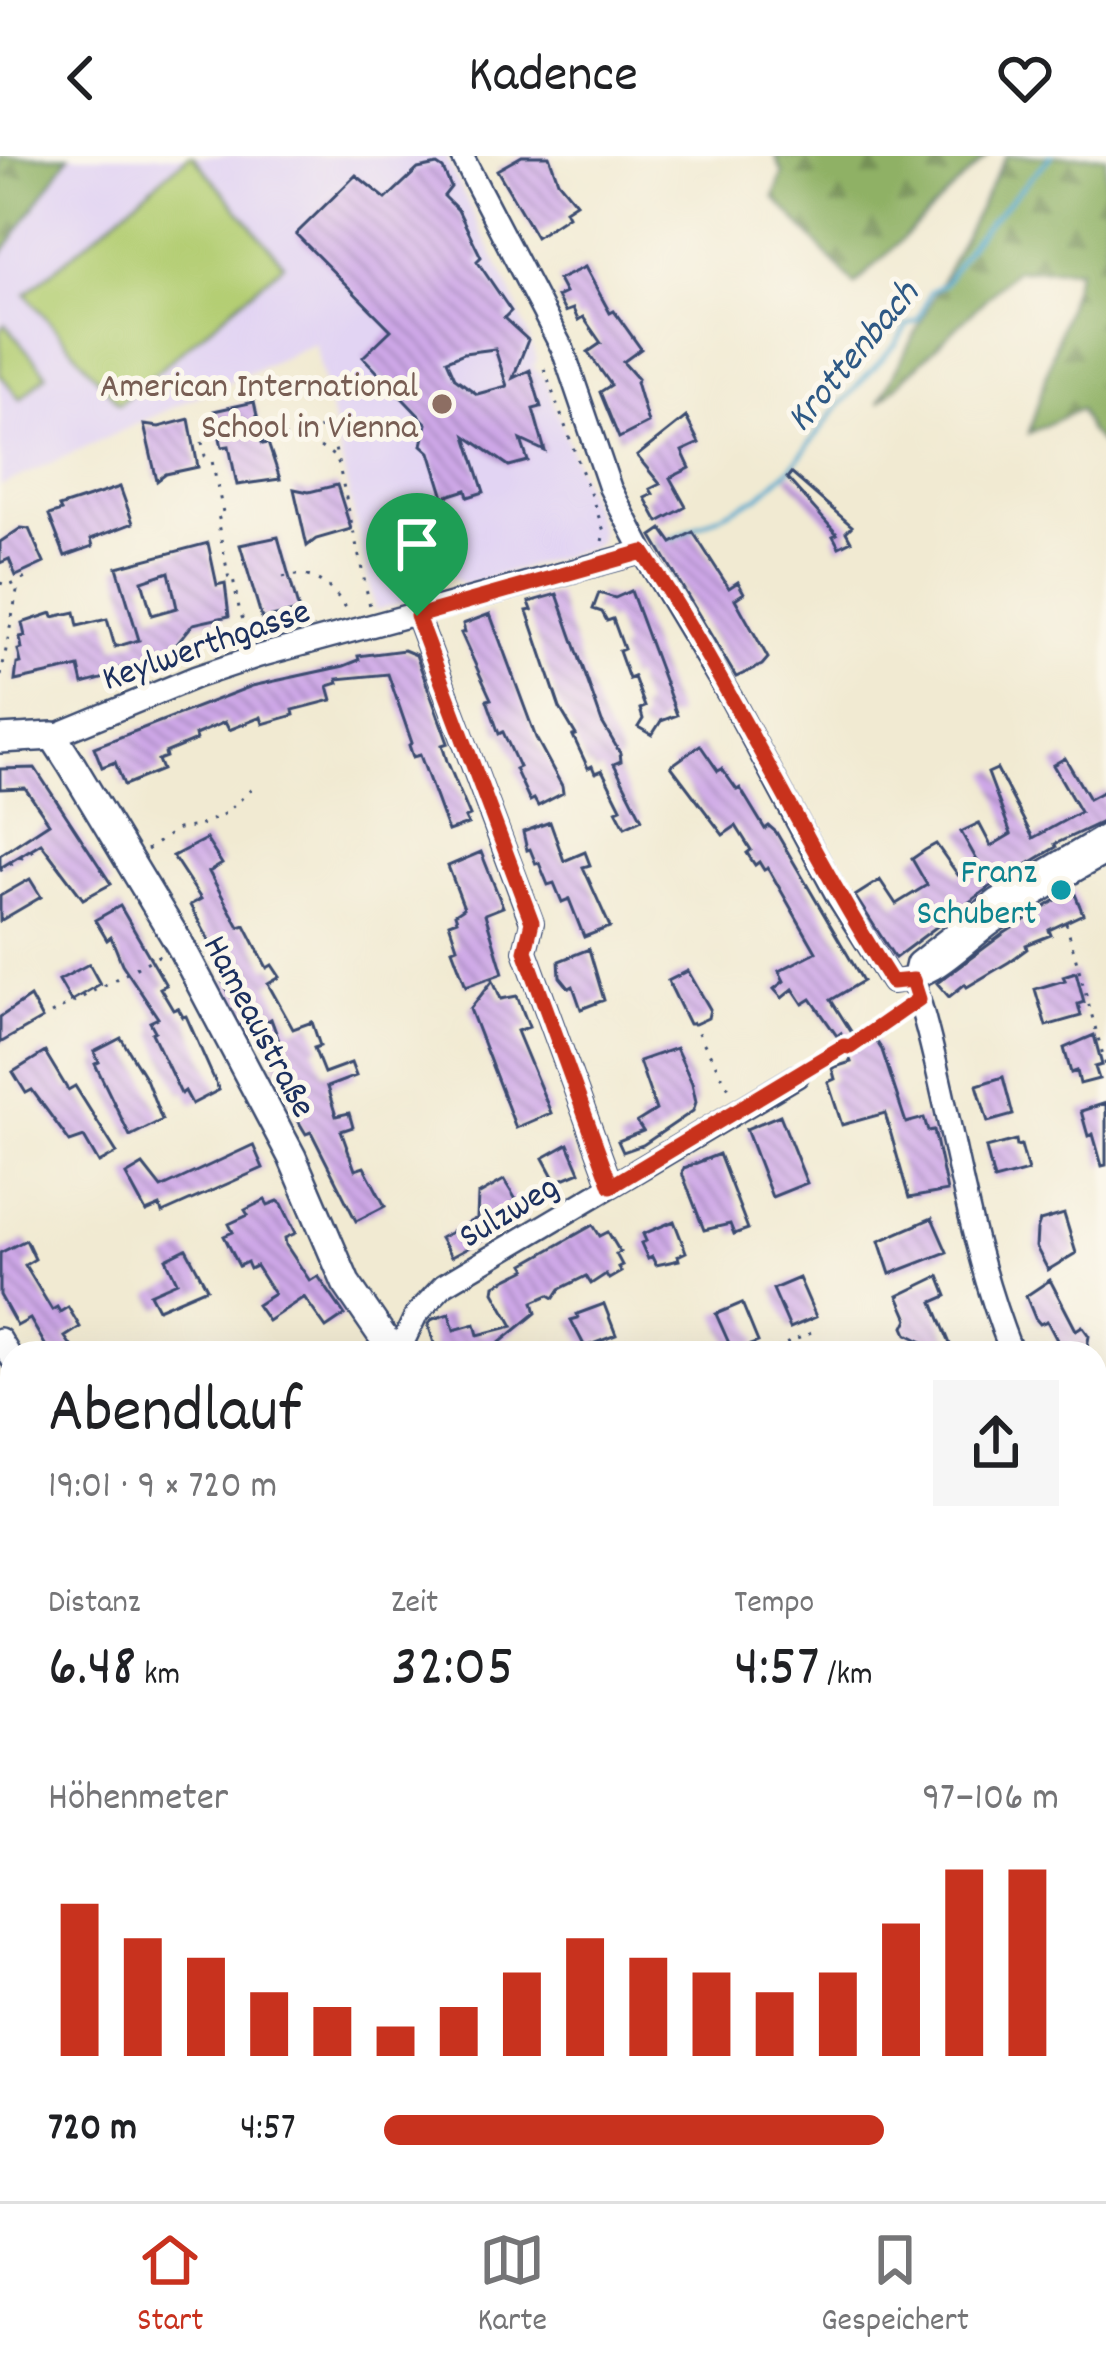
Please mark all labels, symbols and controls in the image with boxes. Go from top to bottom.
text: Kadence [468,40,638,117]
icon: back [48,45,114,111]
icon: heart [992,45,1058,111]
water label: Krottenbach [775,270,935,446]
place label: American International School in Vienna [100,363,419,456]
marker: American International School in Vienna [429,391,455,417]
pin [366,493,468,616]
icon: arrive [384,511,450,577]
street label: Keylwerthgasse [96,588,318,708]
place label: Franz Schubert [917,849,1037,942]
marker: Franz Schubert [1048,877,1074,903]
street label: Hameaustraße [187,927,327,1128]
street label: Sulzweg [450,1164,570,1264]
text: Abendlauf [48,1369,301,1463]
button: share [933,1380,1059,1506]
text: 19:01 · 9 × 720 m [48,1461,277,1516]
text: Distanz [48,1581,140,1628]
text: Zeit [391,1581,438,1628]
text: Tempo [734,1581,814,1628]
text: 6.48 [48,1628,136,1714]
text: 32:05 [391,1628,514,1714]
text: 4:57 [734,1628,820,1714]
text: km [136,1653,180,1700]
text: /km [820,1653,873,1700]
text: Höhenmeter [48,1773,228,1828]
text: 97–106 m [922,1773,1059,1828]
text: 720 m [48,2103,137,2158]
text: 4:57 [240,2103,296,2158]
tab: Start [137,2227,204,2346]
tab: Karte [477,2227,547,2346]
tab: Gespeichert [821,2227,969,2346]

